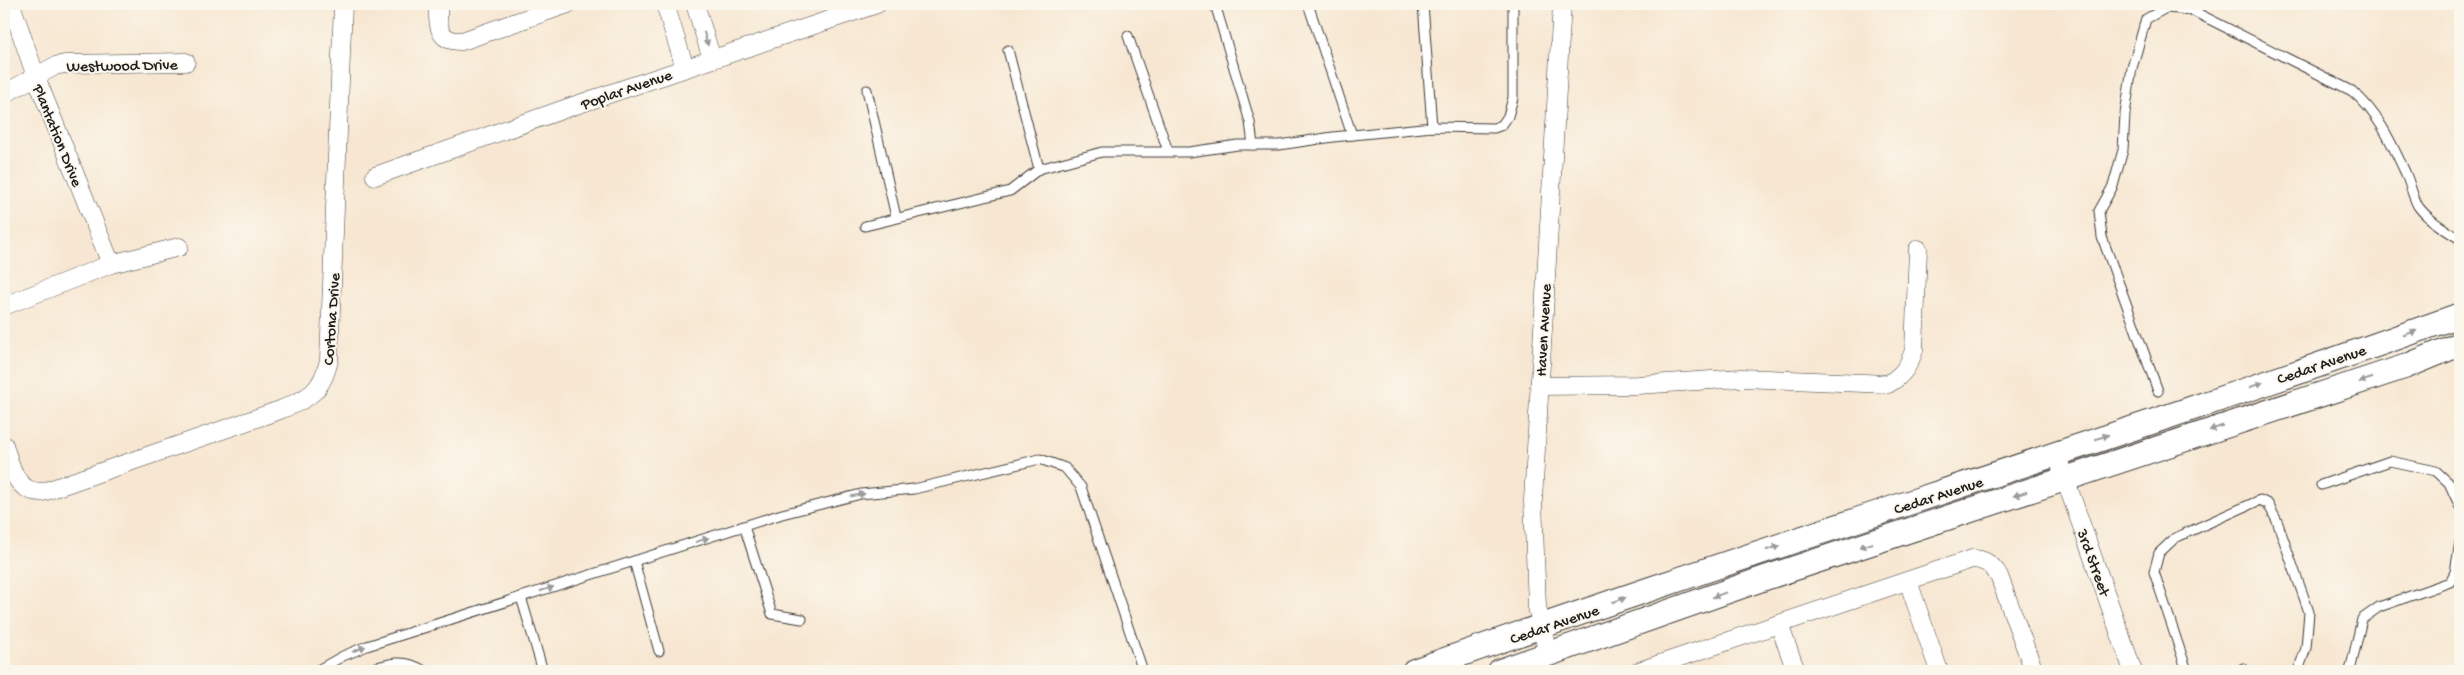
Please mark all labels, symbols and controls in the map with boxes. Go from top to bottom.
one-way arrow [702,31,710,46]
street label: Westwood Drive [66,57,179,78]
street label: Poplar Avenue [578,67,676,116]
street label: Plantation Drive [26,81,85,191]
street label: Cortona Drive [321,272,346,366]
street label: Haven Avenue [1534,283,1557,377]
one-way arrow [2403,328,2418,336]
street label: Cedar Avenue [2275,342,2370,390]
one-way arrow [2358,377,2373,384]
one-way arrow [2249,381,2264,389]
one-way arrow [2208,424,2223,432]
one-way arrow [2095,433,2110,441]
street label: Cedar Avenue [1892,474,1987,521]
one-way arrow [2012,490,2027,498]
one-way arrow [851,491,867,499]
street label: 3rd Street [2071,526,2113,601]
one-way arrow [695,535,710,543]
one-way arrow [1858,542,1873,550]
one-way arrow [1765,543,1780,551]
one-way arrow [540,584,555,592]
one-way arrow [1711,591,1726,599]
one-way arrow [1612,596,1627,604]
street label: Cedar Avenue [1508,602,1603,650]
one-way arrow [352,645,367,653]

